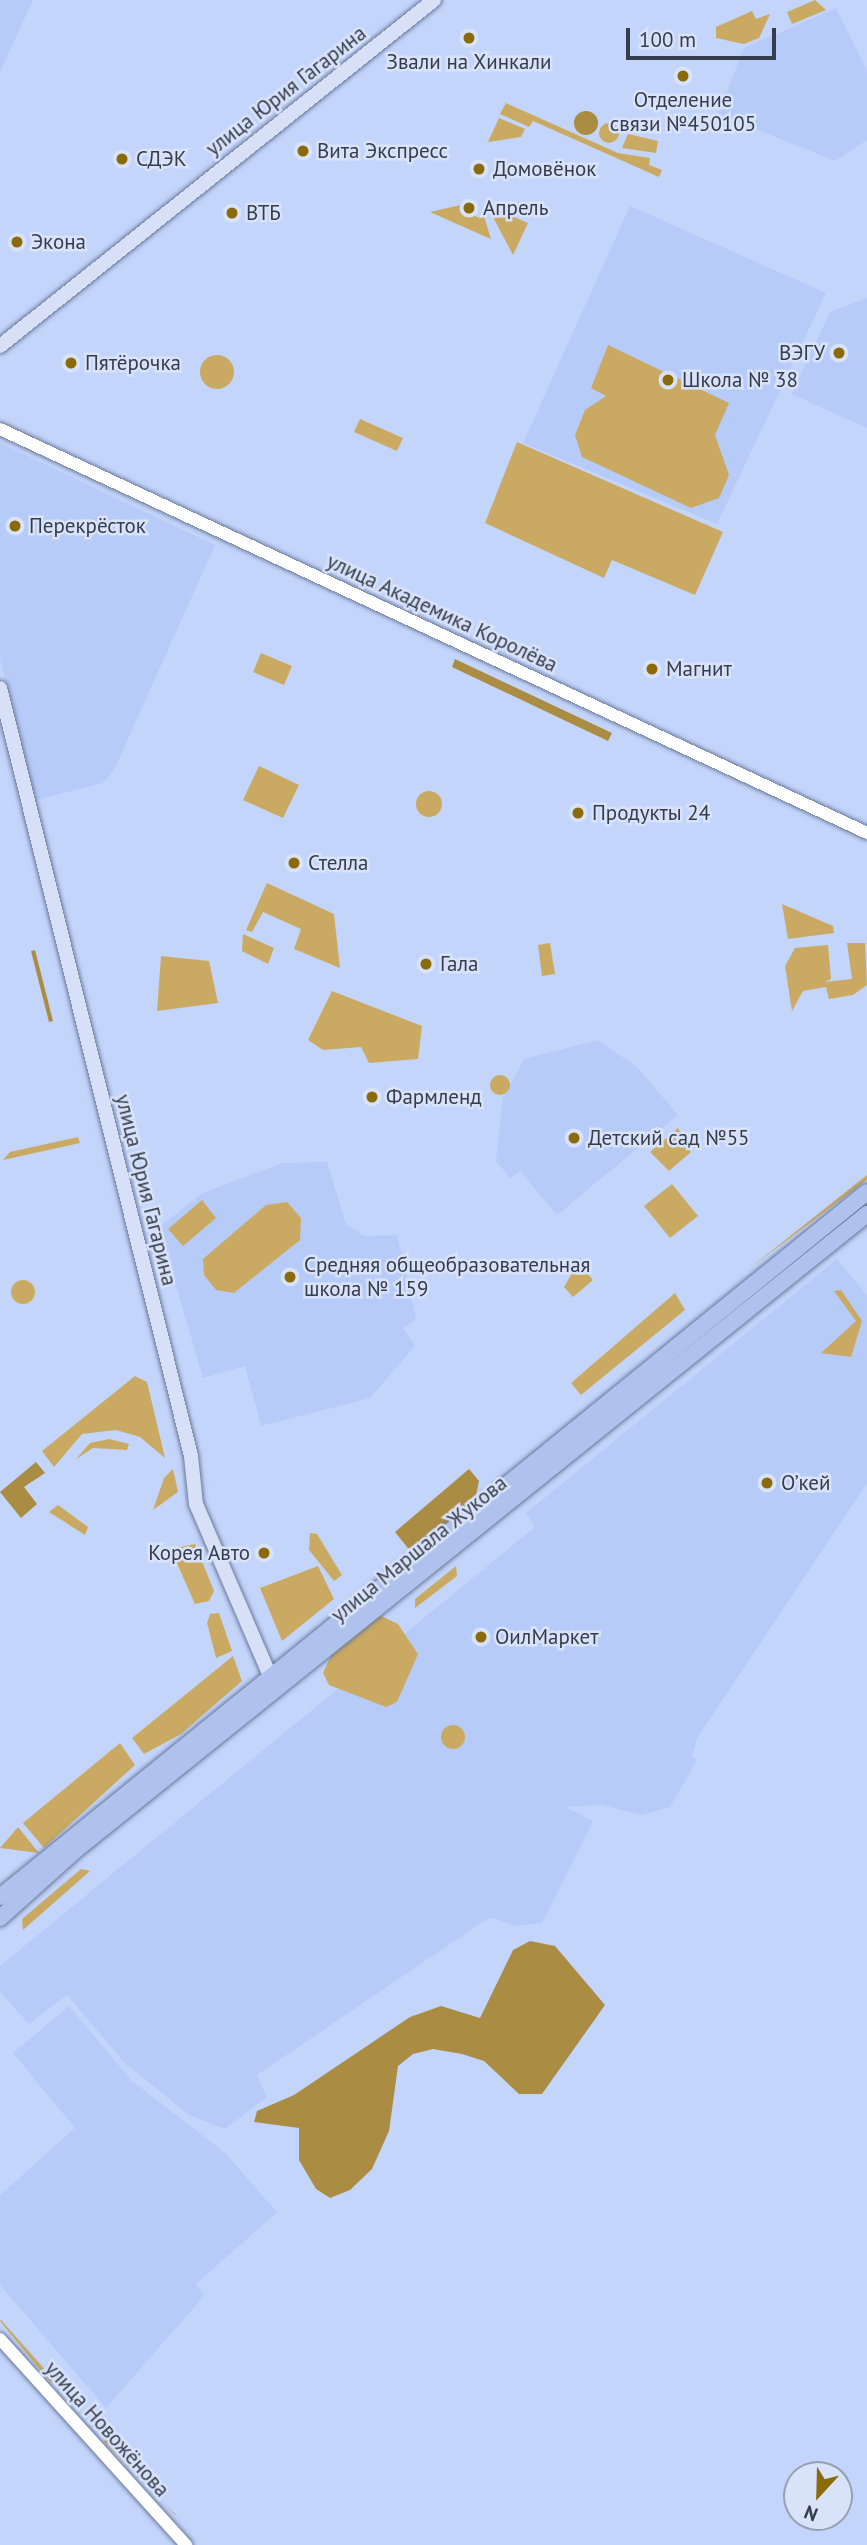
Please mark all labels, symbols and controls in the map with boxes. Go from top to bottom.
scale bar [629,14,780,58]
street label: улица Юрия Гагарина [201,21,371,161]
text: 100 m [639,26,696,53]
marker: Звали на Хинкали [461,30,477,46]
place label: Звали на Хинкали [386,49,552,75]
marker: Отделение связи №450105 [675,68,691,84]
place label: Отделение связи №450105 [610,87,756,137]
place label: Вита Экспресс [317,138,448,164]
marker: Вита Экспресс [295,143,311,159]
place label: СДЭК [136,146,187,172]
marker: СДЭК [114,151,130,167]
place label: Домовёнок [493,156,596,182]
marker: Домовёнок [471,161,487,177]
place label: Апрель [483,195,548,221]
place label: ВТБ [246,200,281,226]
marker: Апрель [461,200,477,216]
marker: ВТБ [224,205,240,221]
place label: Экона [31,229,86,255]
marker: Экона [9,234,25,250]
place label: ВЭГУ [779,340,825,366]
marker: ВЭГУ [831,345,847,361]
place label: Пятёрочка [85,350,181,376]
marker: Пятёрочка [63,355,79,371]
place label: Школа № 38 [682,367,798,393]
marker: Школа № 38 [660,372,676,388]
place label: Перекрёсток [29,513,146,539]
marker: Перекрёсток [7,518,23,534]
street label: улица Академика Королёва [322,548,562,678]
place label: Магнит [666,656,732,682]
marker: Магнит [644,661,660,677]
place label: Продукты 24 [592,800,710,826]
marker: Продукты 24 [570,805,586,821]
place label: Стелла [308,850,368,876]
marker: Стелла [286,855,302,871]
place label: Гала [440,951,478,977]
marker: Гала [418,956,434,972]
place label: Фармленд [386,1084,482,1110]
marker: Фармленд [364,1089,380,1105]
street label: улица Юрия Гагарина [110,1092,182,1288]
place label: Детский сад №55 [588,1125,750,1151]
marker: Детский сад №55 [566,1130,582,1146]
place label: Средняя общеобразовательная школа № 159 [304,1252,591,1302]
marker: Средняя общеобразовательная школа № 159 [282,1269,298,1285]
street label: улица Маршала Жукова [326,1470,512,1628]
place label: О’кей [781,1470,830,1496]
marker: О’кей [759,1475,775,1491]
place label: Корея Авто [148,1540,250,1566]
marker: Корея Авто [256,1545,272,1561]
place label: ОилМаркет [495,1624,599,1650]
marker: ОилМаркет [473,1629,489,1645]
street label: улица Новожёнова [39,2356,175,2502]
north arrow [783,2461,853,2531]
text: N [801,2500,821,2527]

